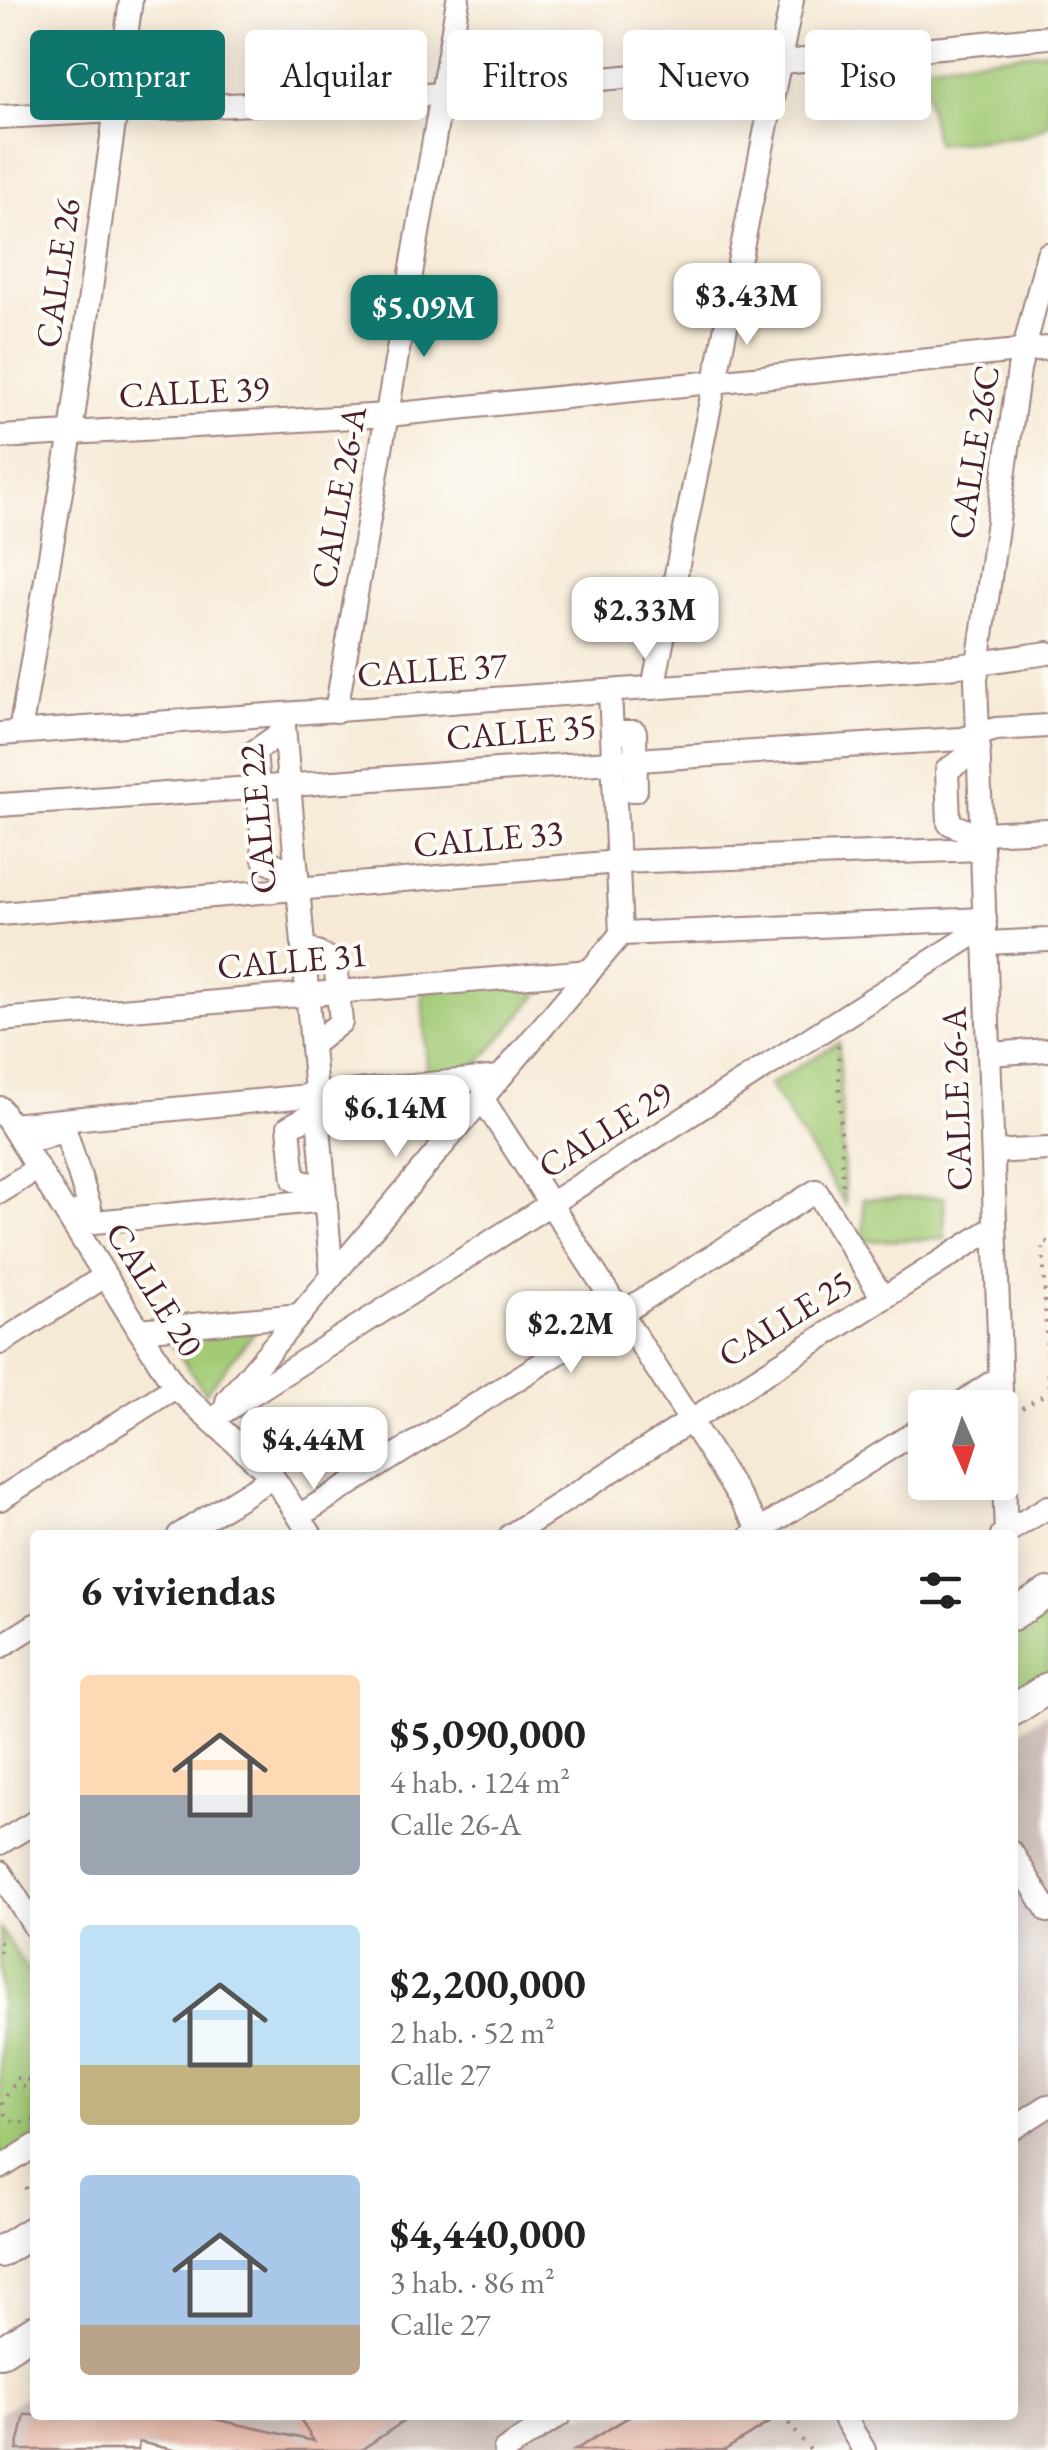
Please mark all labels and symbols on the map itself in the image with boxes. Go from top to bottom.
street label: CALLE 26 [24,195,90,351]
pin: $3.43M [666,263,828,348]
pin: $5.09M [343,275,505,360]
street label: CALLE 26C [937,362,1009,542]
street label: CALLE 39 [118,365,270,417]
street label: CALLE 26-A [300,402,376,592]
pin: $2.33M [564,577,726,662]
street label: CALLE 37 [355,641,509,697]
street label: CALLE 35 [444,702,598,760]
street label: CALLE 22 [228,742,286,896]
street label: CALLE 33 [411,809,565,867]
street label: CALLE 31 [215,931,369,989]
street label: CALLE 26-A [930,1005,982,1192]
street label: CALLE 29 [529,1070,681,1188]
pin: $6.14M [315,1075,477,1160]
street label: CALLE 20 [96,1213,214,1365]
street label: CALLE 25 [709,1259,861,1377]
pin: $2.2M [501,1291,641,1376]
north arrow [908,1390,1018,1500]
pin: $4.44M [233,1407,395,1492]

